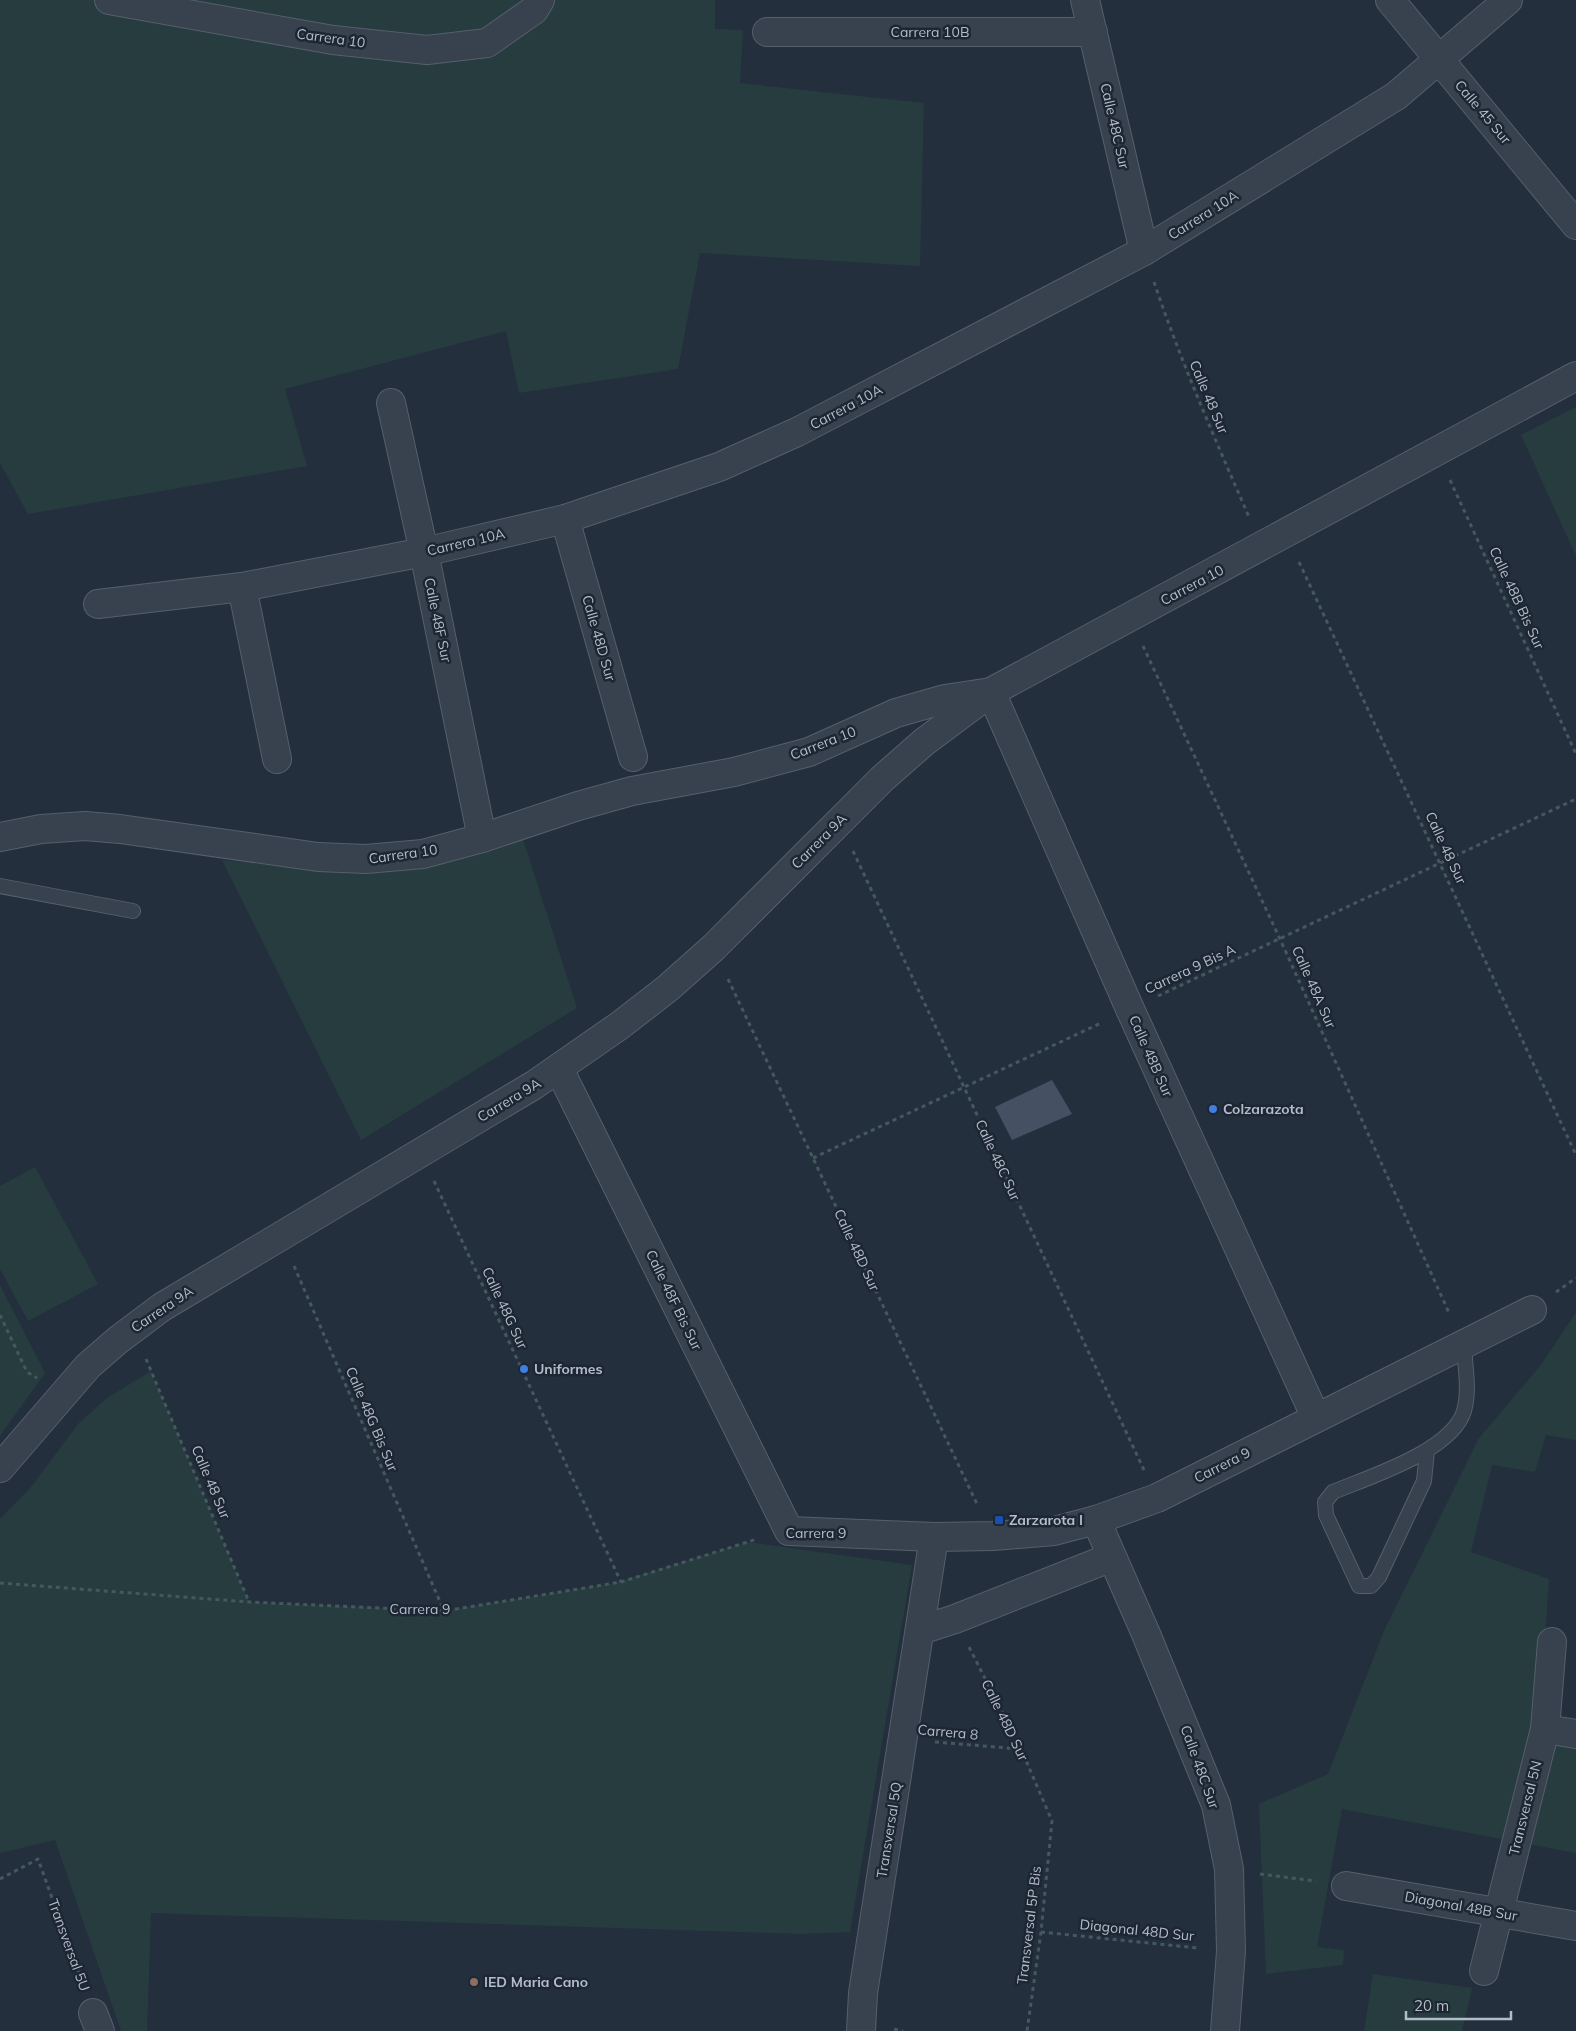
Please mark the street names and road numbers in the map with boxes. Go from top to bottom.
street label: Carrera 10B [891,23,969,41]
street label: Carrera 10 [295,24,367,52]
street label: Calle 45 Sur [1451,76,1516,148]
street label: Calle 48C Sur [1096,81,1134,172]
street label: Carrera 10A [1164,186,1242,244]
street label: Calle 48 Sur [1185,358,1233,437]
street label: Carrera 10A [807,380,886,434]
street label: Carrera 10A [425,524,507,560]
street label: Calle 48B Bis Sur [1485,544,1549,653]
street label: Carrera 10 [1157,561,1227,609]
street label: Calle 48F Sur [420,576,456,665]
street label: Calle 48D Sur [578,593,620,684]
street label: Carrera 10 [787,722,859,764]
street label: Carrera 9A [787,809,851,873]
street label: Calle 48 Sur [1421,809,1471,888]
street label: Carrera 10 [367,840,439,868]
street label: Carrera 9 Bis A [1142,940,1239,998]
street label: Calle 48A Sur [1288,943,1341,1032]
street label: Calle 48B Sur [1125,1012,1177,1100]
street label: Carrera 9A [474,1074,545,1126]
street label: Calle 48C Sur [971,1117,1025,1204]
street label: Calle 48D Sur [830,1206,884,1295]
street label: Calle 48F Bis Sur [642,1247,706,1354]
street label: Calle 48G Sur [478,1264,532,1353]
street label: Carrera 9A [127,1281,197,1336]
street label: Calle 48G Bis Sur [342,1364,402,1475]
street label: Calle 48 Sur [187,1443,235,1522]
street label: Carrera 9 [1191,1443,1253,1487]
street label: Carrera 9 [786,1524,846,1542]
street label: Carrera 9 [390,1600,450,1618]
street label: Calle 48D Sur [978,1676,1033,1765]
street label: Carrera 8 [917,1720,979,1744]
street label: Calle 48C Sur [1177,1723,1224,1812]
street label: Transversal 5N [1505,1759,1545,1857]
street label: Transversal 5Q [872,1781,906,1879]
street label: Transversal 5P Bis [1013,1865,1045,1985]
street label: Diagonal 48B Sur [1403,1887,1520,1925]
street label: Transversal 5U [44,1896,94,1994]
street label: Diagonal 48D Sur [1079,1915,1196,1945]

